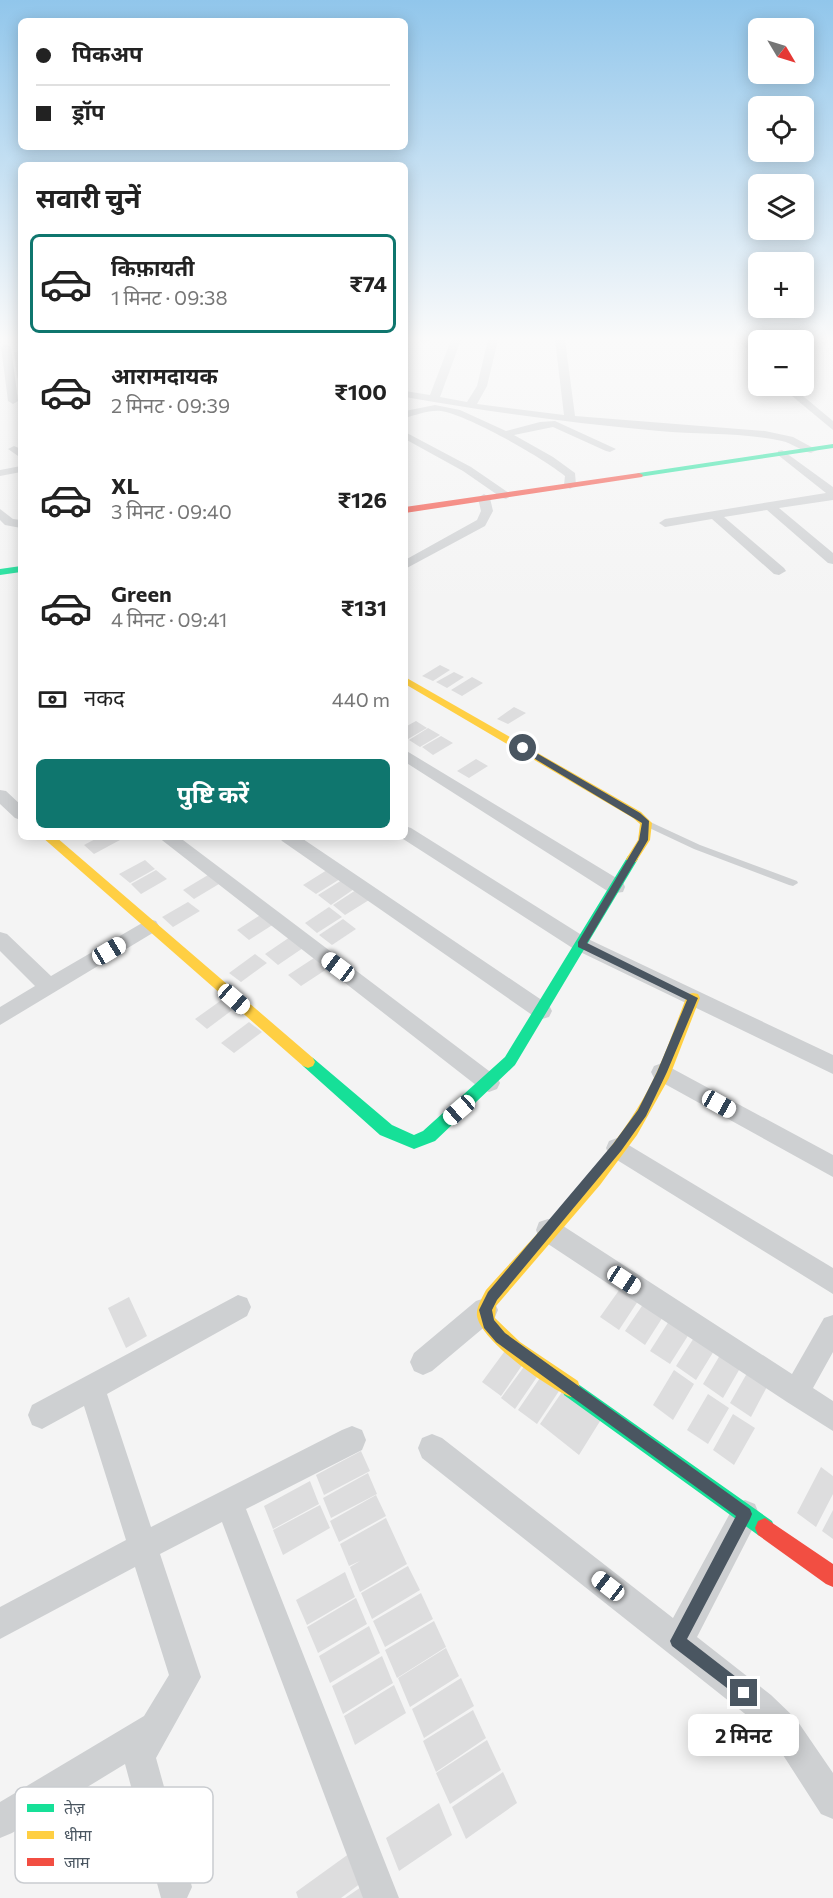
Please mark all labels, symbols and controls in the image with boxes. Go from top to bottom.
north arrow [748,18,814,84]
map controls [748,18,814,396]
text: पिकअप [72,40,143,67]
button: locate [748,96,814,162]
text: ड्रॉप [72,98,105,125]
button: layers [748,174,814,240]
text: सवारी चुनें [36,181,141,214]
button: + [748,252,814,318]
text: किफ़ायती [111,254,195,281]
icon: car [39,257,93,311]
text: ₹74 [349,270,387,297]
text: 1 मिनट · 09:38 [111,285,228,309]
button: − [748,330,814,396]
text: आरामदायक [111,362,218,389]
icon: car [39,365,93,419]
text: ₹100 [334,378,387,405]
text: 2 मिनट · 09:39 [111,393,230,417]
text: XL [111,472,139,499]
icon: car [39,473,93,527]
text: ₹126 [337,486,387,513]
text: 3 मिनट · 09:40 [111,499,232,523]
text: Green [111,580,172,607]
icon: car [39,581,93,635]
text: ₹131 [341,594,387,621]
text: 4 मिनट · 09:41 [111,607,227,631]
icon: cash [36,683,69,716]
text: नकद [84,684,125,711]
text: 440 m [332,687,390,711]
route start [509,734,536,761]
button: पुष्टि करें [36,759,390,828]
car [89,934,129,968]
car [318,949,358,985]
car [215,980,253,1018]
car [699,1087,739,1121]
car [440,1091,478,1129]
car [604,1263,644,1297]
car [588,1568,628,1604]
route end [730,1679,757,1706]
callout: 2 मिनट [688,1714,800,1756]
text: 2 मिनट [715,1723,772,1747]
legend [15,1787,213,1883]
text: तेज़ [64,1798,86,1817]
text: धीमा [64,1825,93,1844]
text: जाम [64,1852,90,1871]

